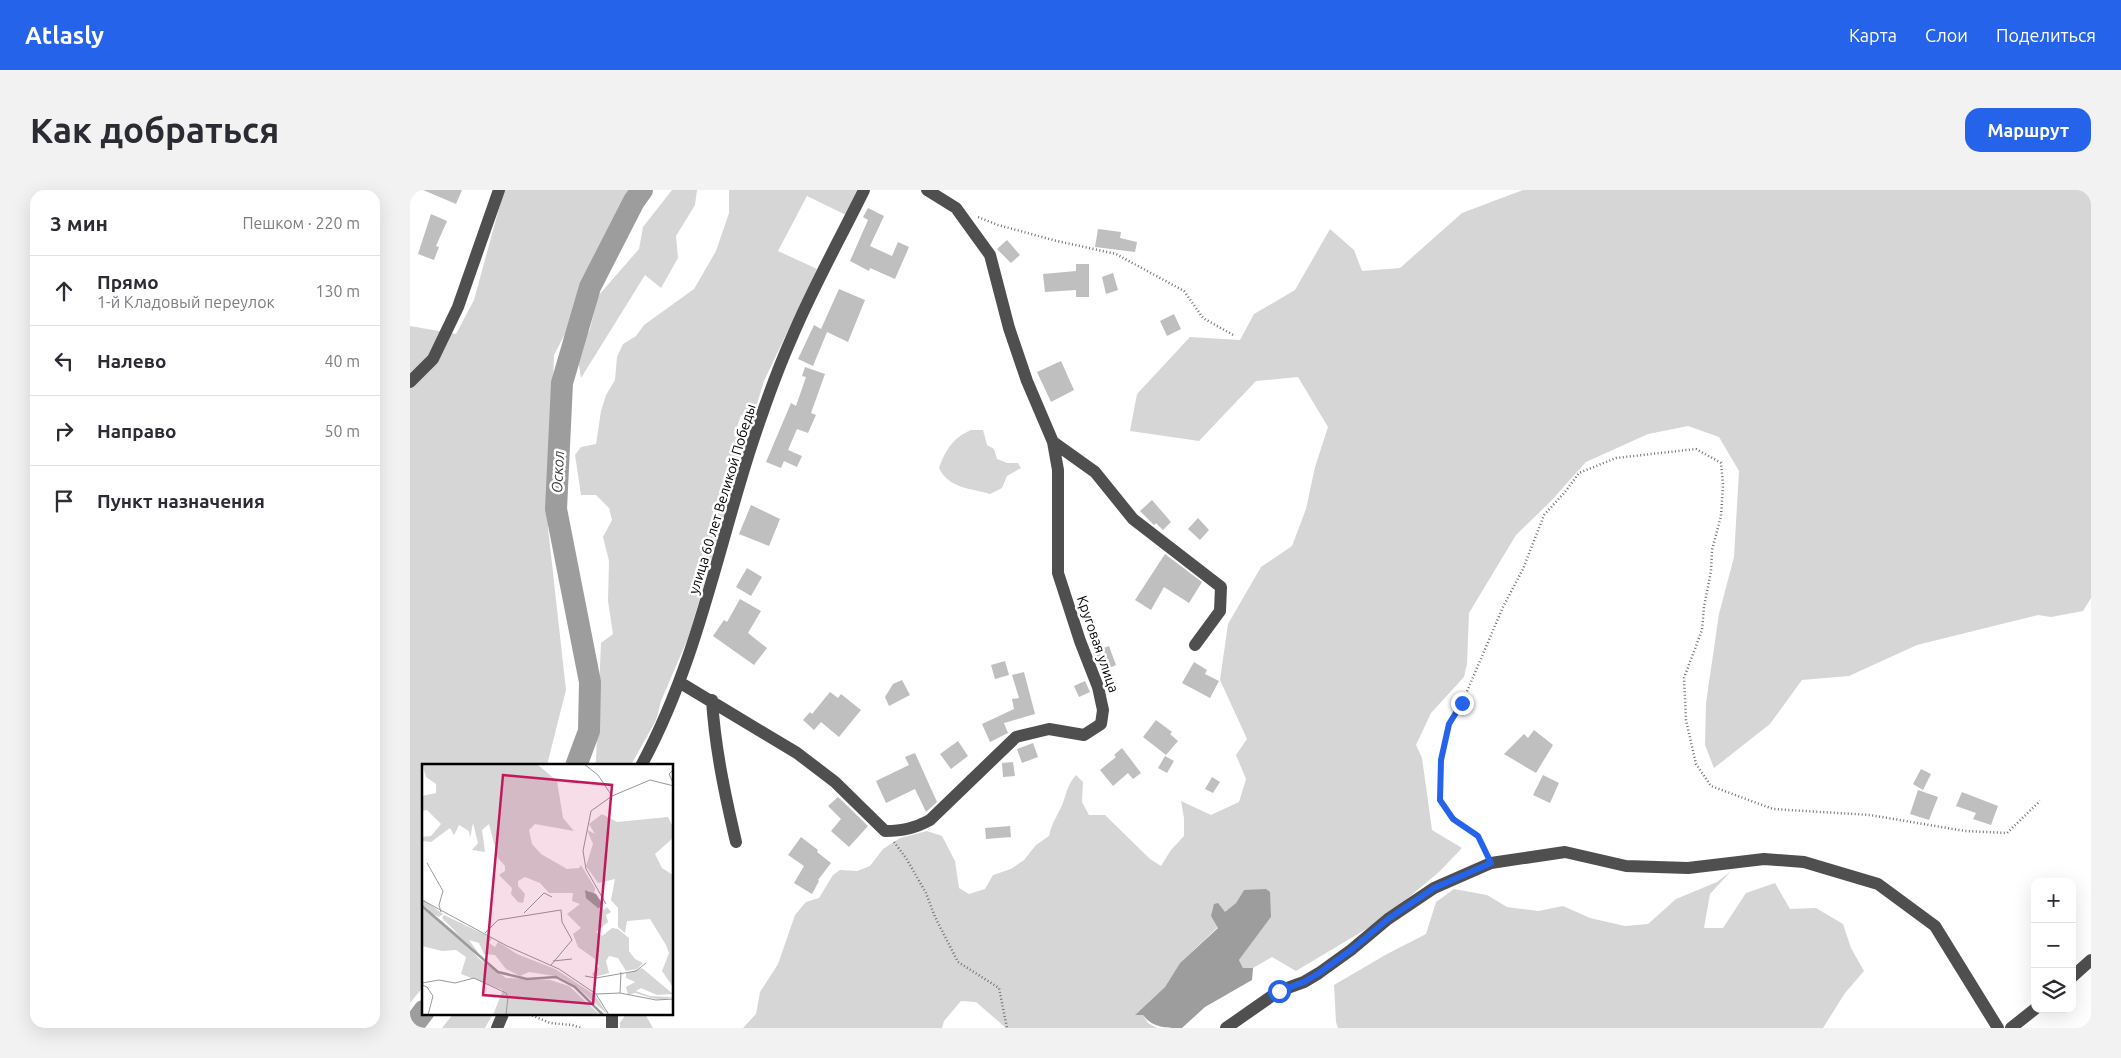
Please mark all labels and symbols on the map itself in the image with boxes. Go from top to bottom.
street label: улица 60 лет Великой Победы [685,402,759,596]
water label: Оскол [548,450,567,493]
street label: Круговая улица [1074,594,1122,694]
route end [1451,692,1474,715]
inset map [422,764,674,1016]
route start [1268,980,1291,1003]

